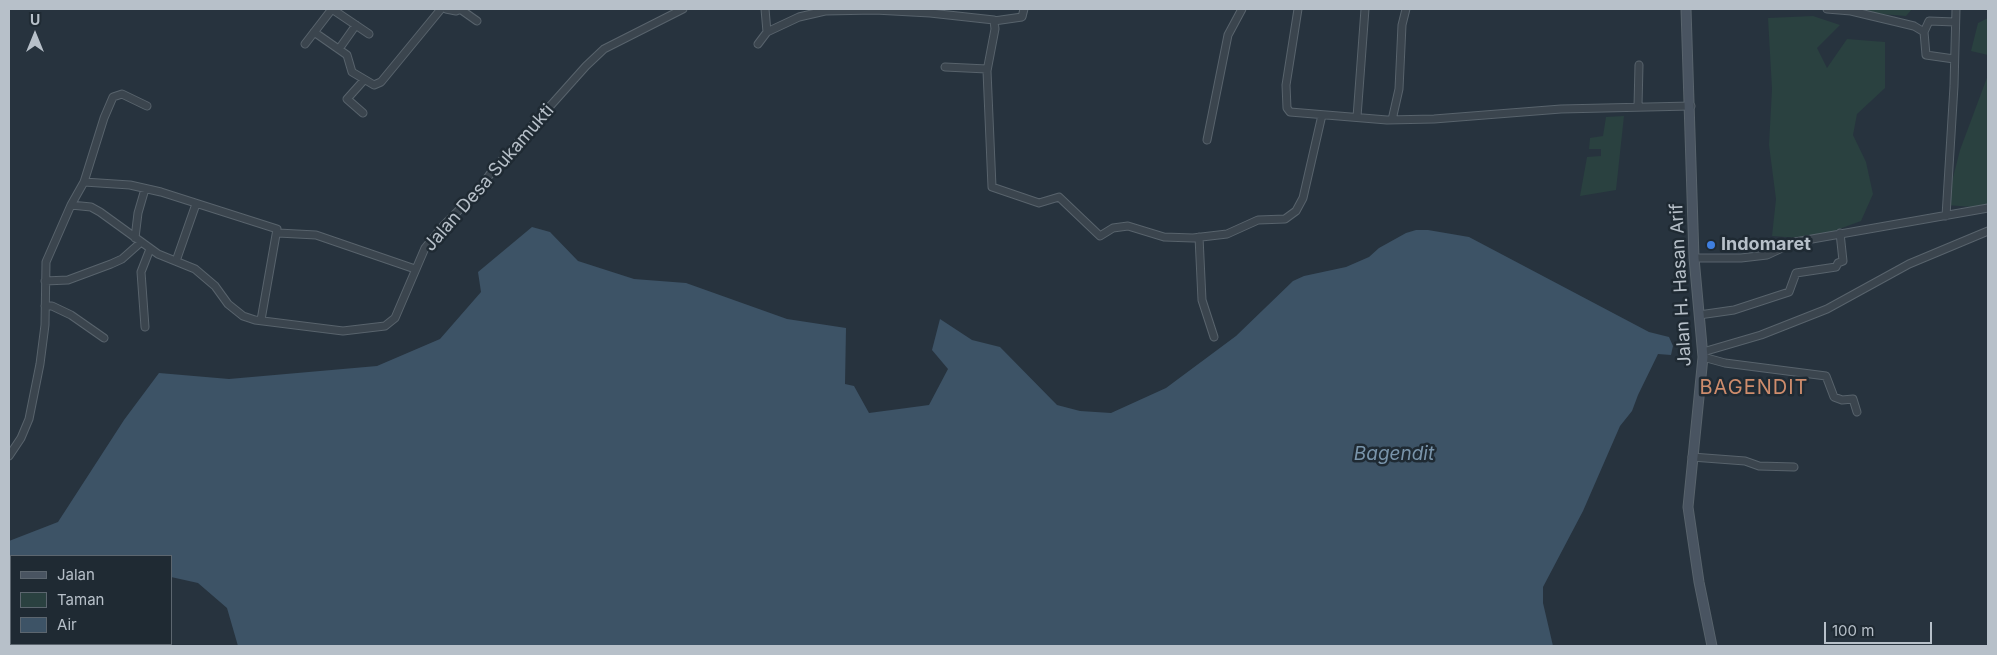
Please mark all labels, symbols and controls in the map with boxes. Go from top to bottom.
north arrow [10,10,60,60]
text: U [30,11,40,28]
street label: Jalan Desa Sukamukti [419,100,559,256]
street label: Jalan H. Hasan Arif [1666,203,1696,367]
place label: Indomaret [1721,234,1811,256]
marker: Indomaret [1705,239,1717,251]
district label: BAGENDIT [1699,376,1809,400]
water label: Bagendit [1354,443,1434,465]
legend [10,555,172,645]
text: Jalan [57,565,95,584]
text: Taman [57,590,104,609]
scale bar [1827,612,1934,644]
text: Air [57,615,77,634]
text: 100 m [1832,621,1874,640]

